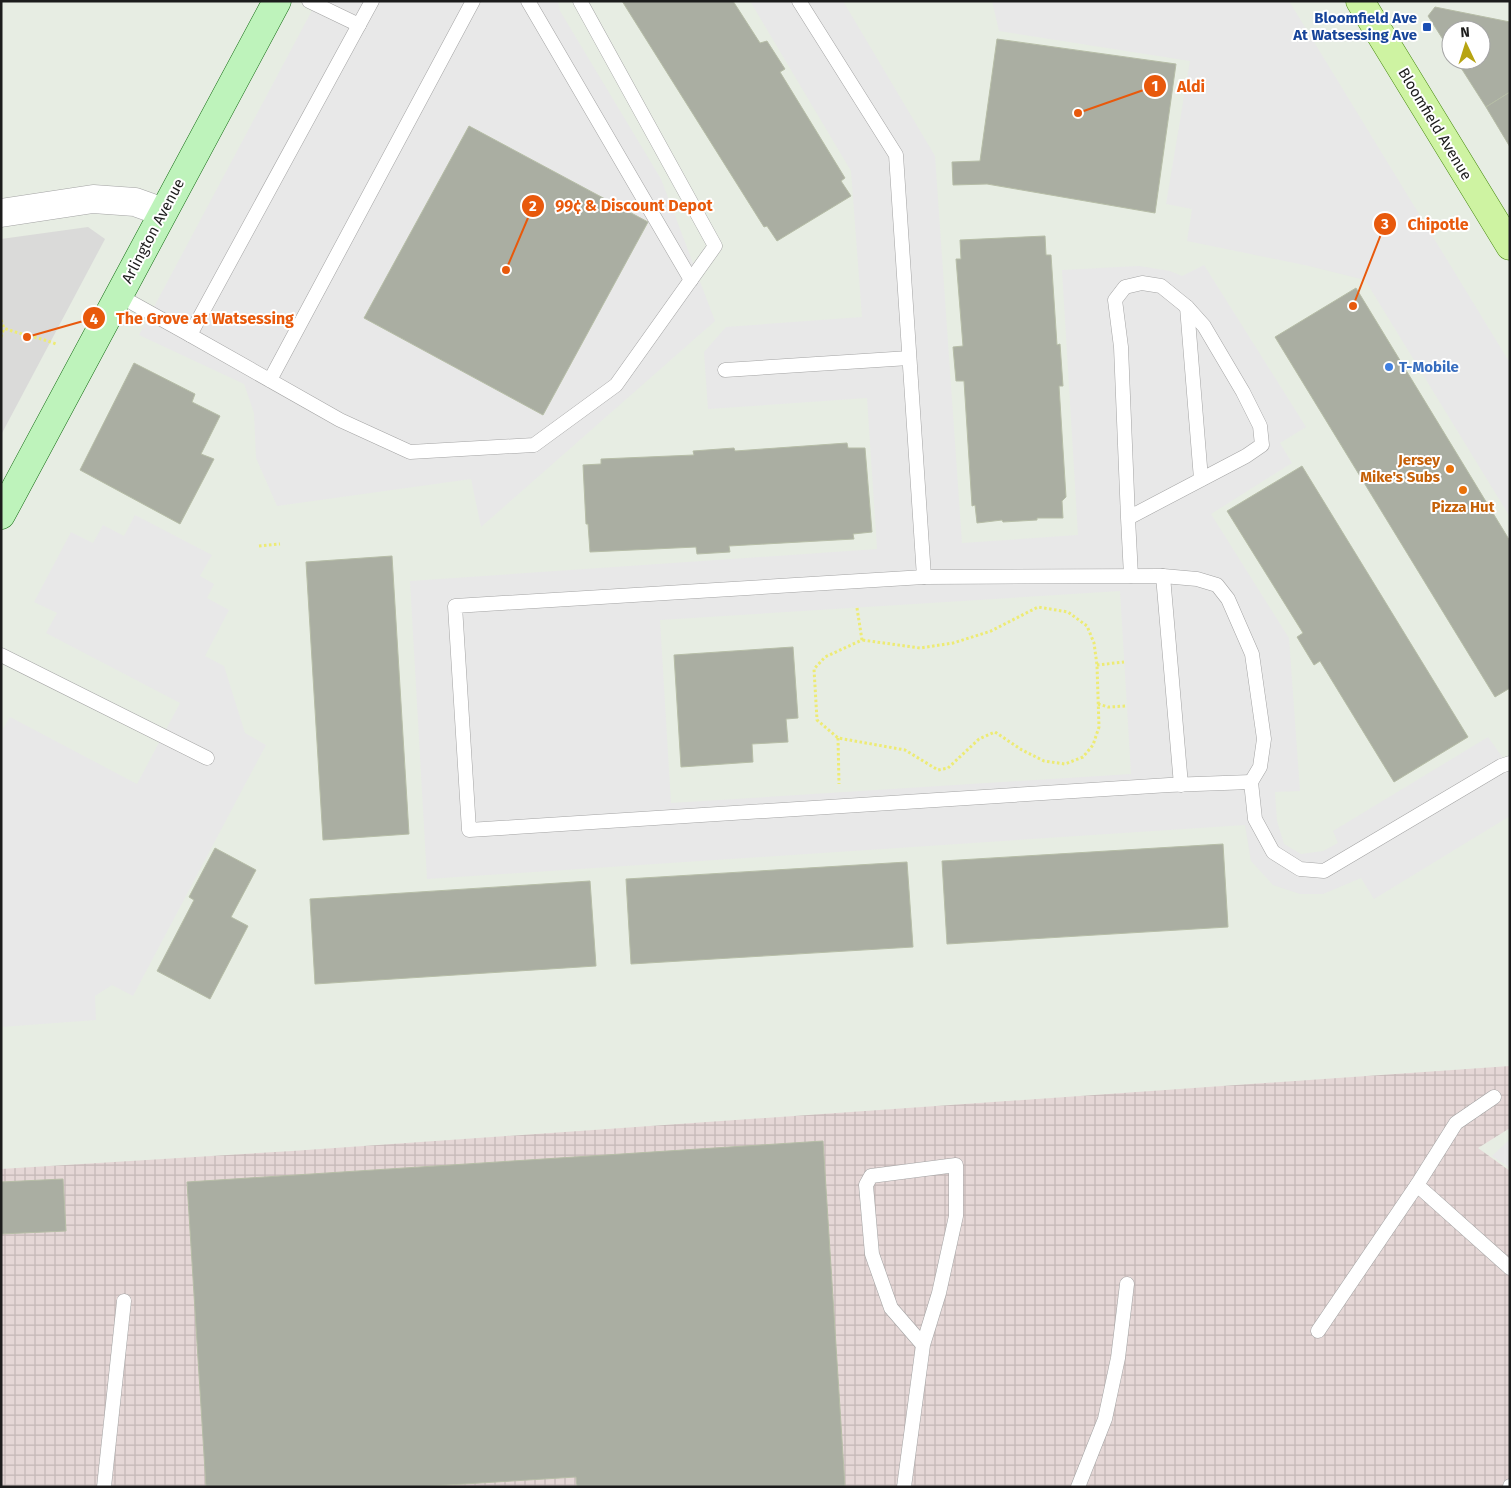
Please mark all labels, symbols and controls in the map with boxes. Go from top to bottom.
place label: Bloomfield Ave At Watsessing Ave [1292,9,1417,44]
north arrow [1441,20,1491,70]
marker: Bloomfield Ave At Watsessing Ave [1421,21,1433,33]
text: N [1460,24,1470,41]
street label: Bloomfield Avenue [1394,65,1476,183]
callout: Aldi [1142,71,1215,102]
text: 1 [1152,77,1158,95]
text: Aldi [1176,77,1205,96]
street label: Arlington Avenue [118,176,188,286]
callout: 99¢ & Discount Depot [520,190,722,221]
text: 99¢ & Discount Depot [555,196,713,215]
text: 2 [529,197,537,215]
callout: Chipotle [1373,209,1479,240]
text: 3 [1380,215,1389,233]
text: Chipotle [1407,215,1469,234]
callout: The Grove at Watsessing [81,303,304,334]
text: The Grove at Watsessing [116,309,294,328]
text: 4 [90,310,99,328]
place label: T-Mobile [1399,358,1459,376]
marker: T-Mobile [1383,361,1395,373]
place label: Jersey Mike's Subs [1360,451,1440,486]
marker: Jersey Mike's Subs [1444,463,1456,475]
marker: Pizza Hut [1457,484,1469,496]
place label: Pizza Hut [1432,498,1495,516]

